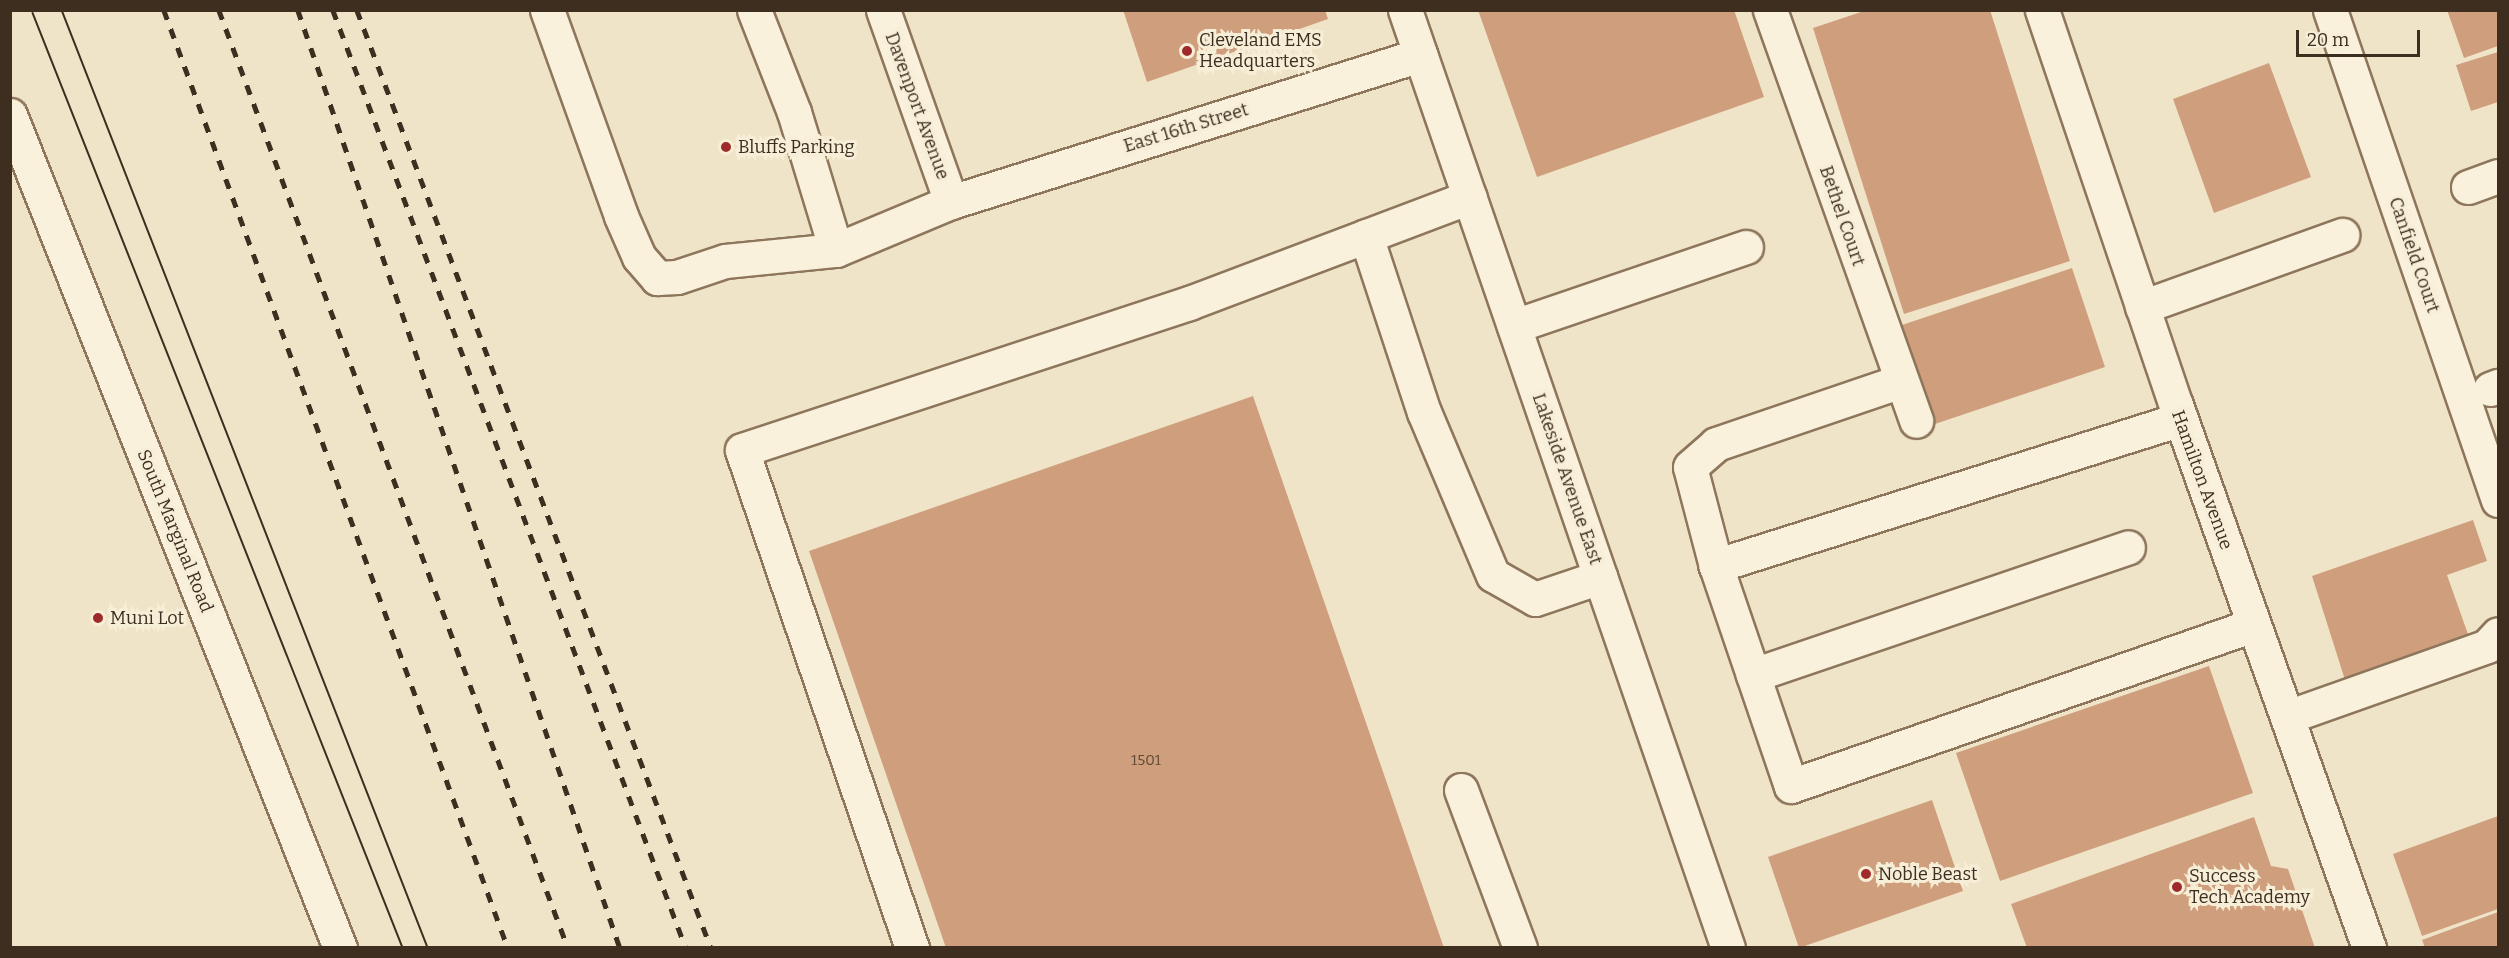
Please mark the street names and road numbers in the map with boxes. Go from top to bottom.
street label: Davenport Avenue [880,30,954,182]
street label: East 16th Street [1121,99,1251,157]
street label: Bethel Court [1815,163,1869,269]
street label: Canfield Court [2384,194,2444,316]
street label: Lakeside Avenue East [1528,390,1606,568]
street label: Hamilton Avenue [2167,407,2237,553]
street label: South Marginal Road [132,446,218,616]

